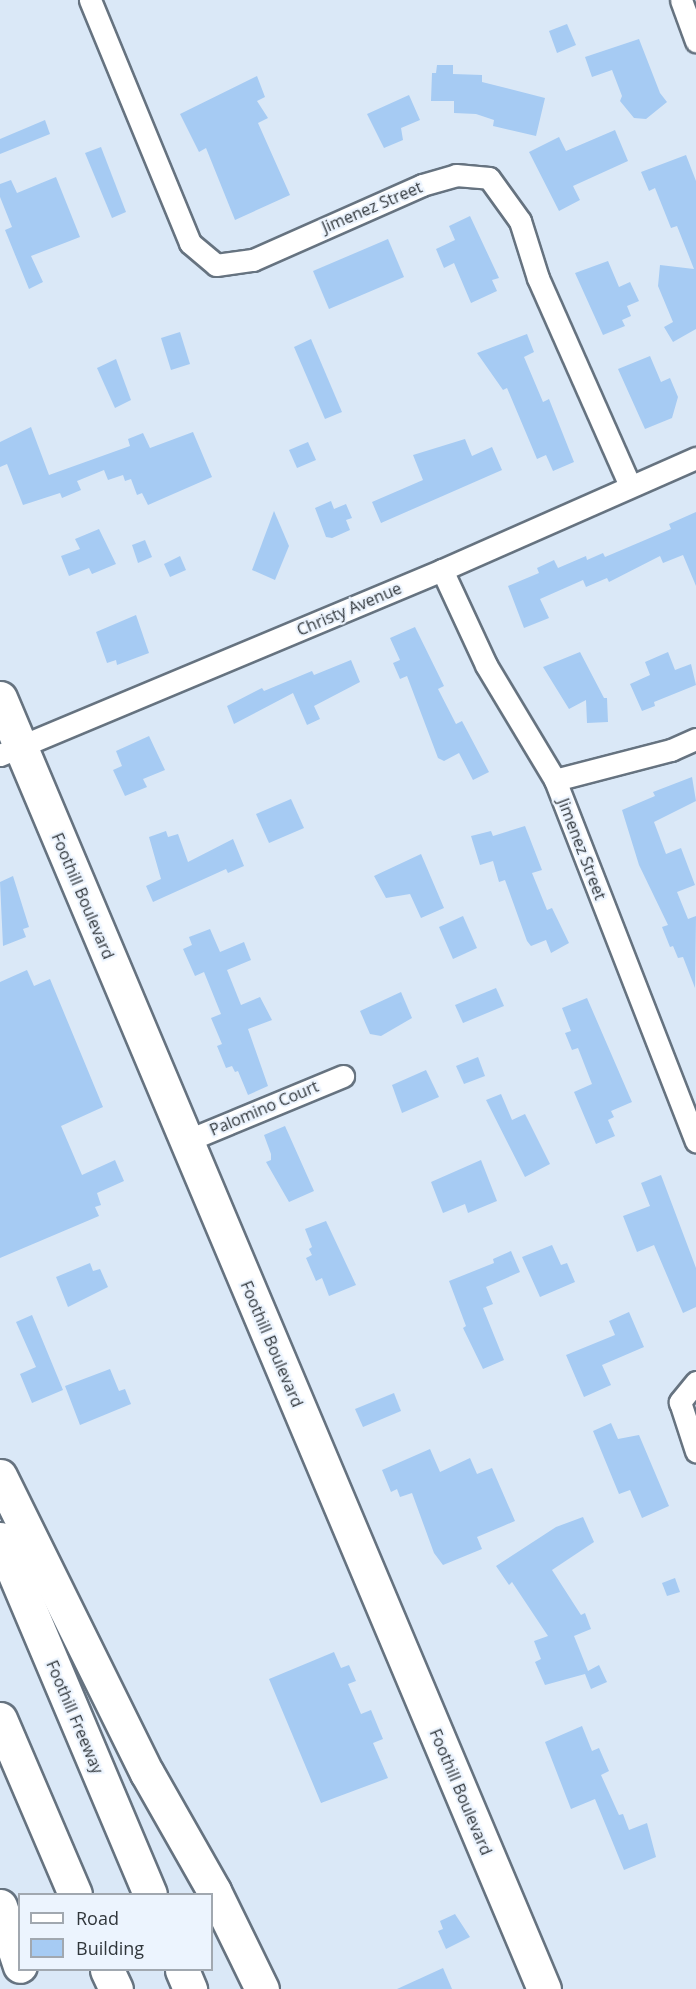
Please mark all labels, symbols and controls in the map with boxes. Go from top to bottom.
street label: Jimenez Street [319,177,425,237]
street label: Christy Avenue [294,578,404,640]
street label: Jimenez Street [554,795,610,903]
street label: Foothill Boulevard [48,830,118,962]
street label: Palomino Court [207,1076,321,1140]
street label: Foothill Boulevard [237,1278,307,1410]
street label: Foothill Freeway [42,1657,108,1777]
street label: Foothill Boulevard [426,1726,496,1858]
legend [18,1893,213,1971]
text: Road [76,1906,119,1930]
text: Building [76,1936,144,1960]

